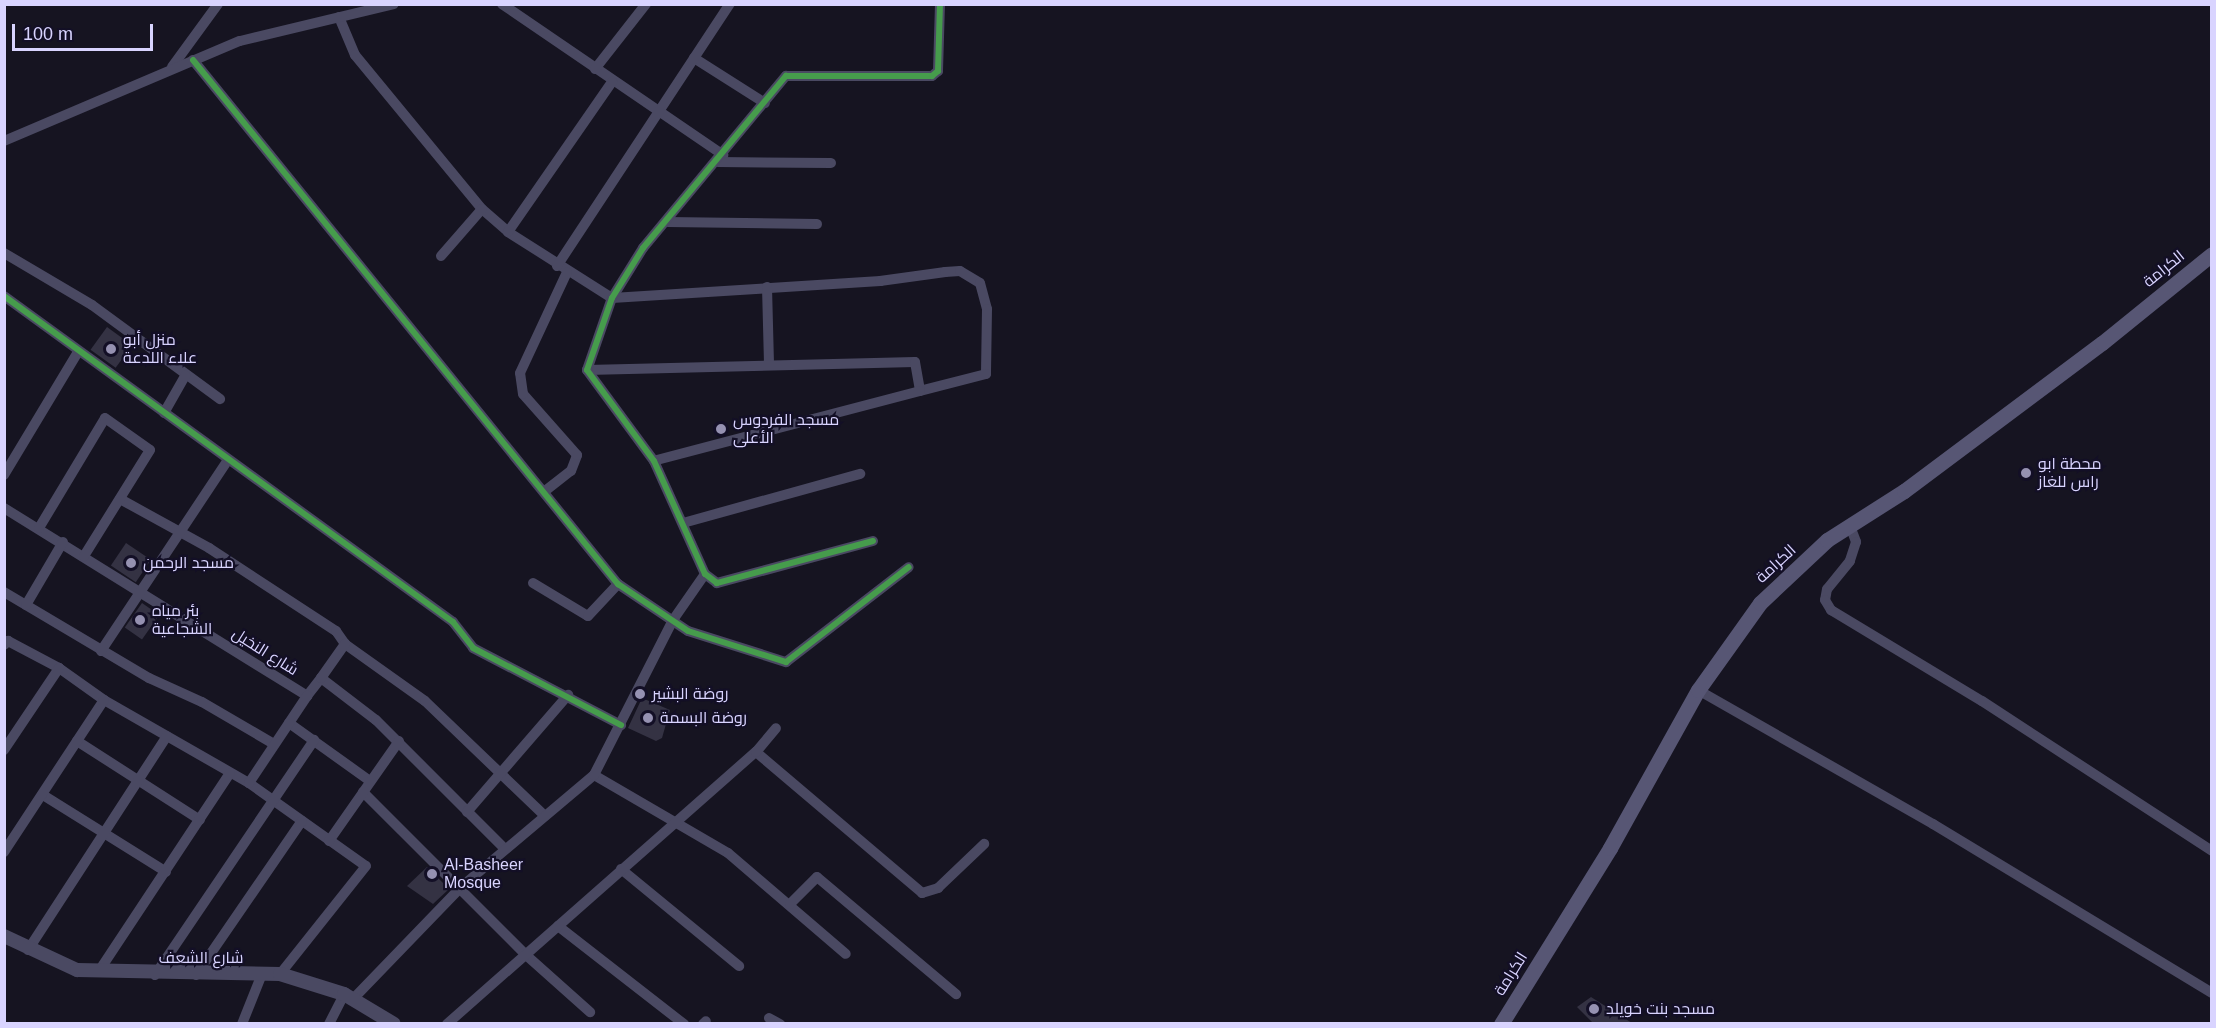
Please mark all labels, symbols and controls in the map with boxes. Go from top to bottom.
scale bar [15,12,156,50]
text: 100 m [23,24,73,44]
street label: الكرامة [2139,246,2189,292]
place label: منزل أبو علاء اللدعة [123,330,197,368]
marker: منزل أبو علاء اللدعة [104,342,118,356]
place label: مسجد الفردوس الأعلى [733,410,839,448]
marker: مسجد الفردوس الأعلى [714,422,728,436]
place label: محطة ابو راس للغاز [2038,454,2101,492]
marker: محطة ابو راس للغاز [2019,466,2033,480]
street label: الكرامة [1752,541,1800,587]
place label: مسجد الرحمن [143,553,234,573]
marker: مسجد الرحمن [124,556,138,570]
place label: بئر مياه الشجاعية [152,601,212,639]
marker: بئر مياه الشجاعية [133,613,147,627]
street label: شارع النخيل [228,624,302,680]
place label: روضة البشير [652,684,728,704]
marker: روضة البشير [633,687,647,701]
place label: روضة البسمة [660,708,747,728]
marker: روضة البسمة [641,711,655,725]
place label: Al-Basheer Mosque [444,855,523,893]
marker: Al-Basheer Mosque [425,867,439,881]
street label: شارع الشعف [159,948,243,968]
street label: الكرامة [1490,949,1532,999]
place label: مسجد بنت خويلد [1606,999,1715,1019]
marker: مسجد بنت خويلد [1587,1002,1601,1016]

